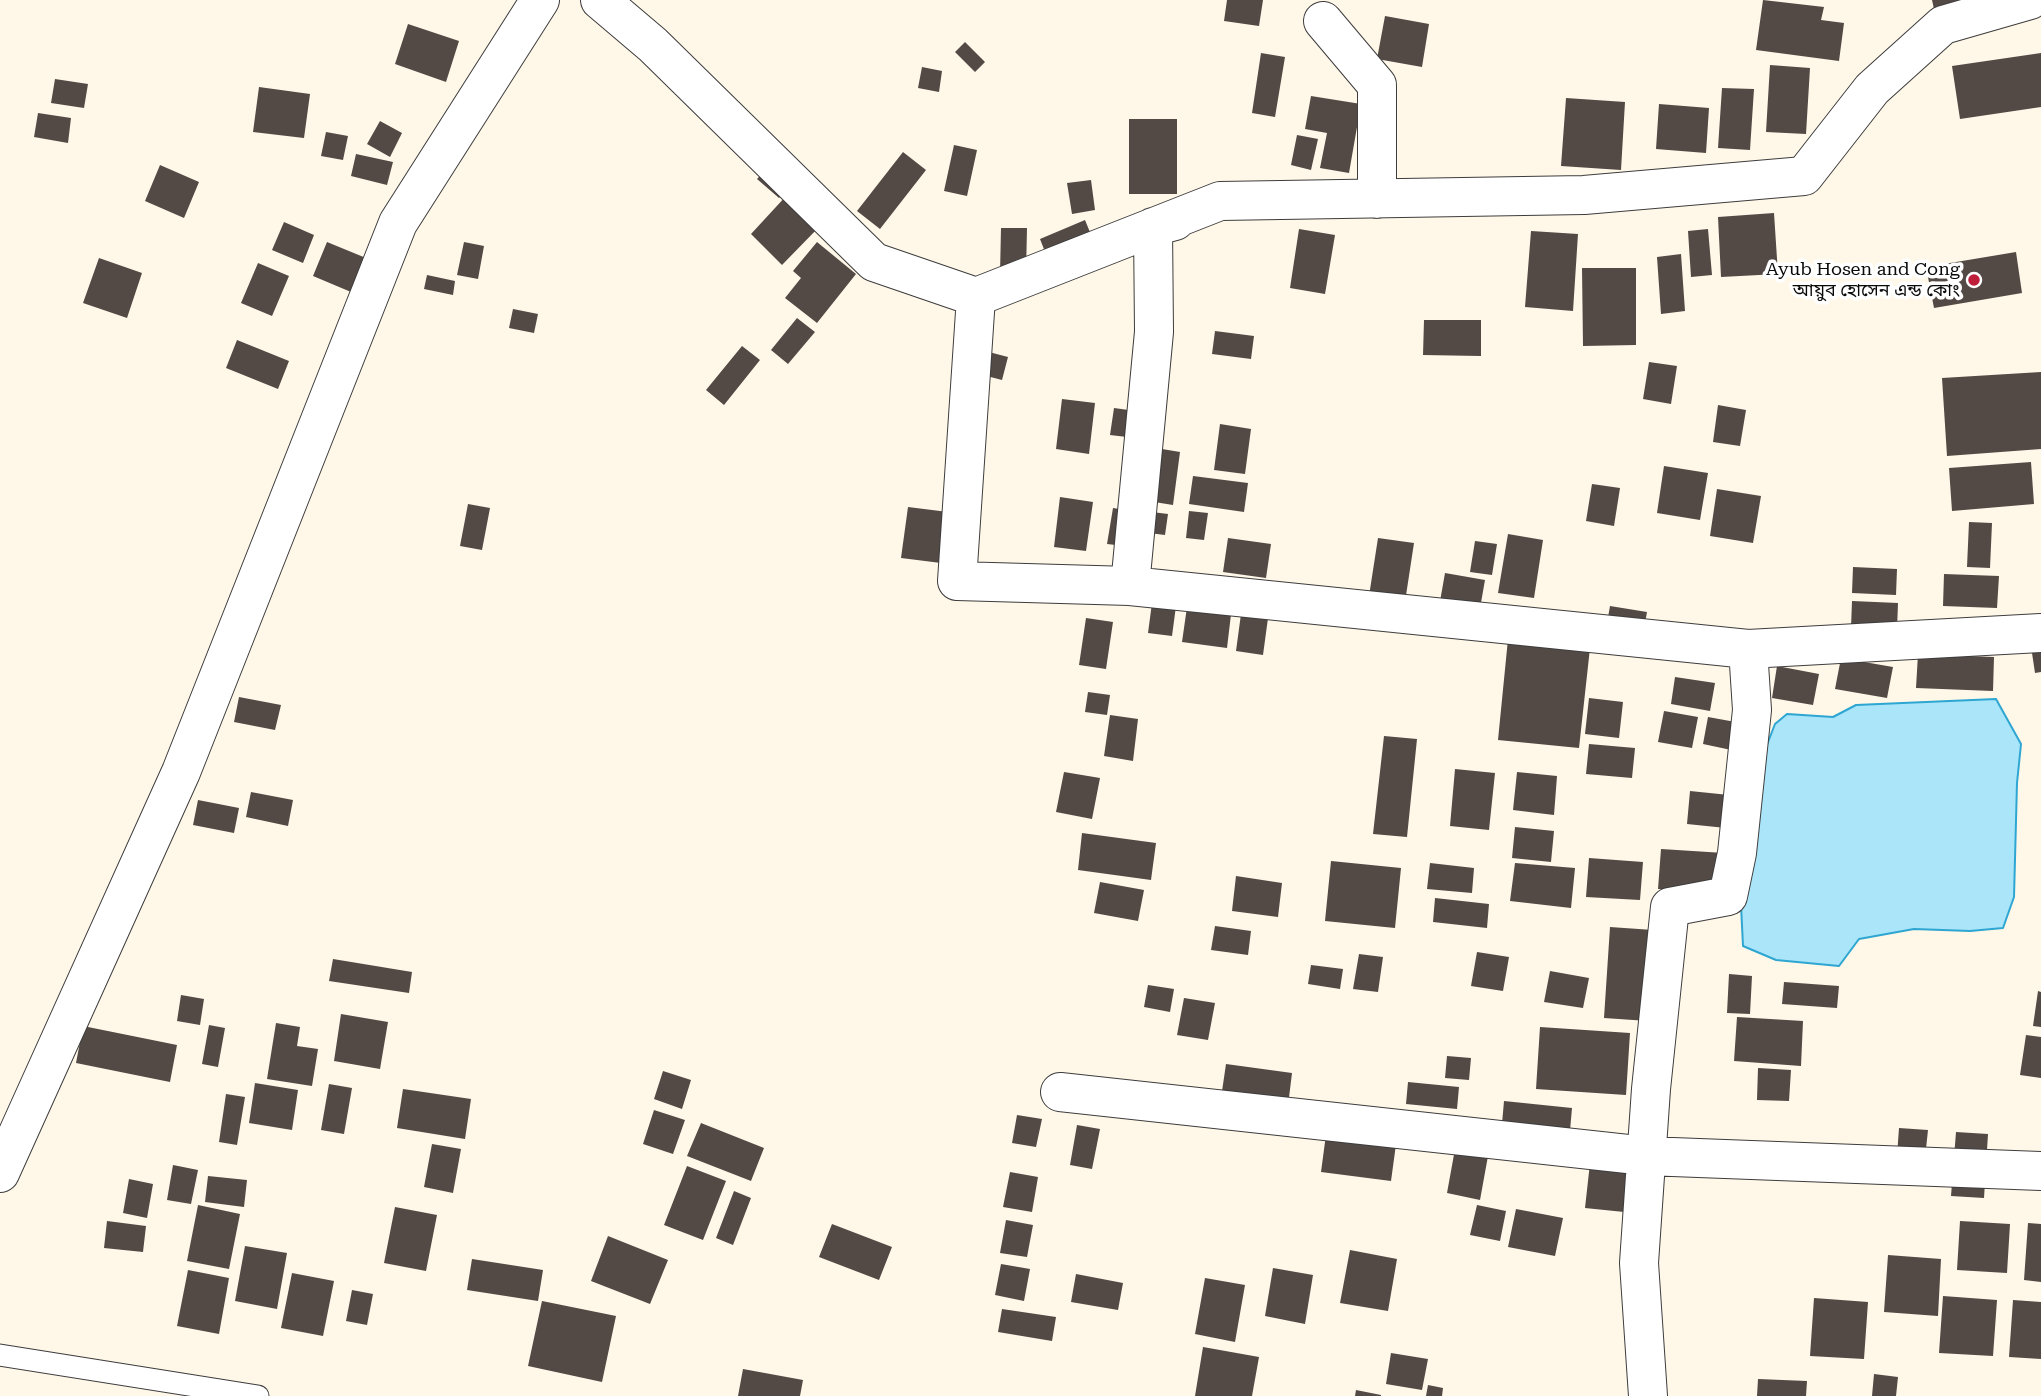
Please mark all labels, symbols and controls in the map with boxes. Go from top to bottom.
place label: Ayub Hosen and Cong আয়ুব হোসেন এন্ড কোং [1766,259,1960,302]
marker: Ayub Hosen and Cong আয়ুব হোসেন এন্ড কোং [1966,272,1982,288]

